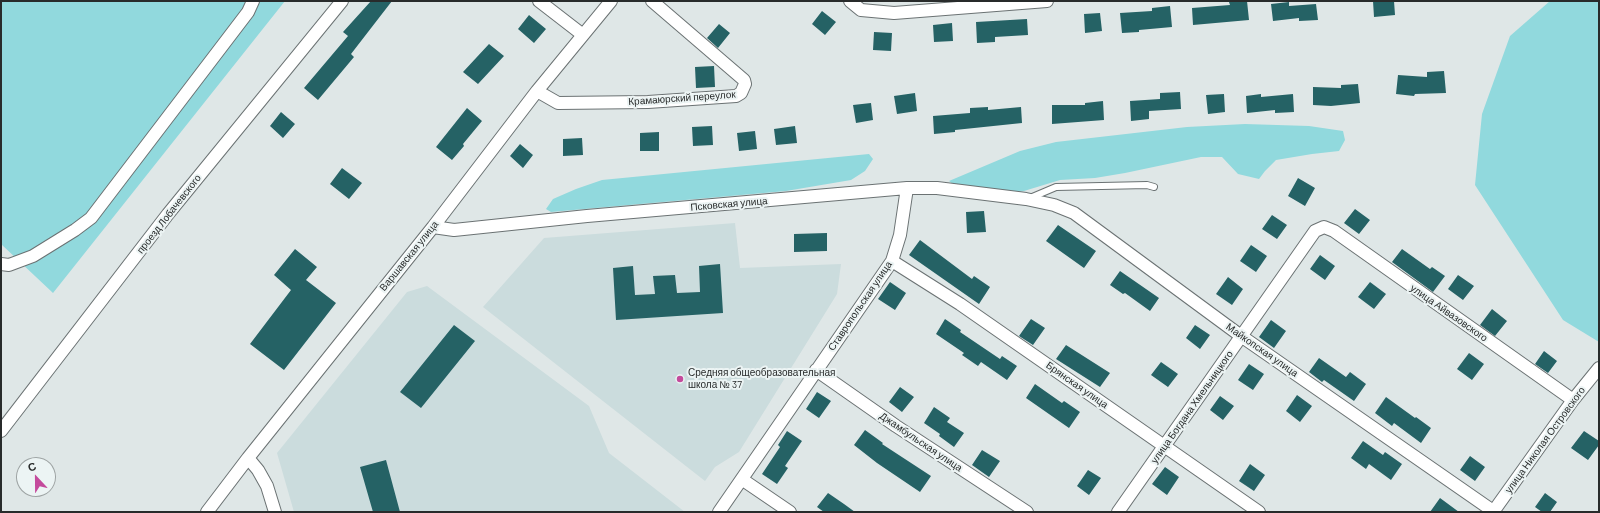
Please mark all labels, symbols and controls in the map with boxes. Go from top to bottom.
street label: Крамаюрский переулок [628,88,736,108]
street label: проезд Лобачевского [134,172,204,256]
street label: Псковская улица [690,195,768,213]
street label: Варшавская улица [377,219,441,293]
street label: Ставропольская улица [826,259,894,353]
street label: улица Айвазовского [1408,282,1490,344]
street label: Майкопская улица [1224,321,1300,379]
street label: улица Богдана Хмельницкого [1148,348,1236,466]
street label: Брянская улица [1044,359,1110,411]
place label: Средняя общеобразовательная школа № 37 [688,367,835,390]
marker: Средняя общеобразовательная школа № 37 [675,374,685,384]
street label: улица Николая Островского [1502,384,1588,496]
street label: Джамбульская улица [877,410,965,474]
north arrow [16,457,56,497]
text: С [26,459,38,474]

